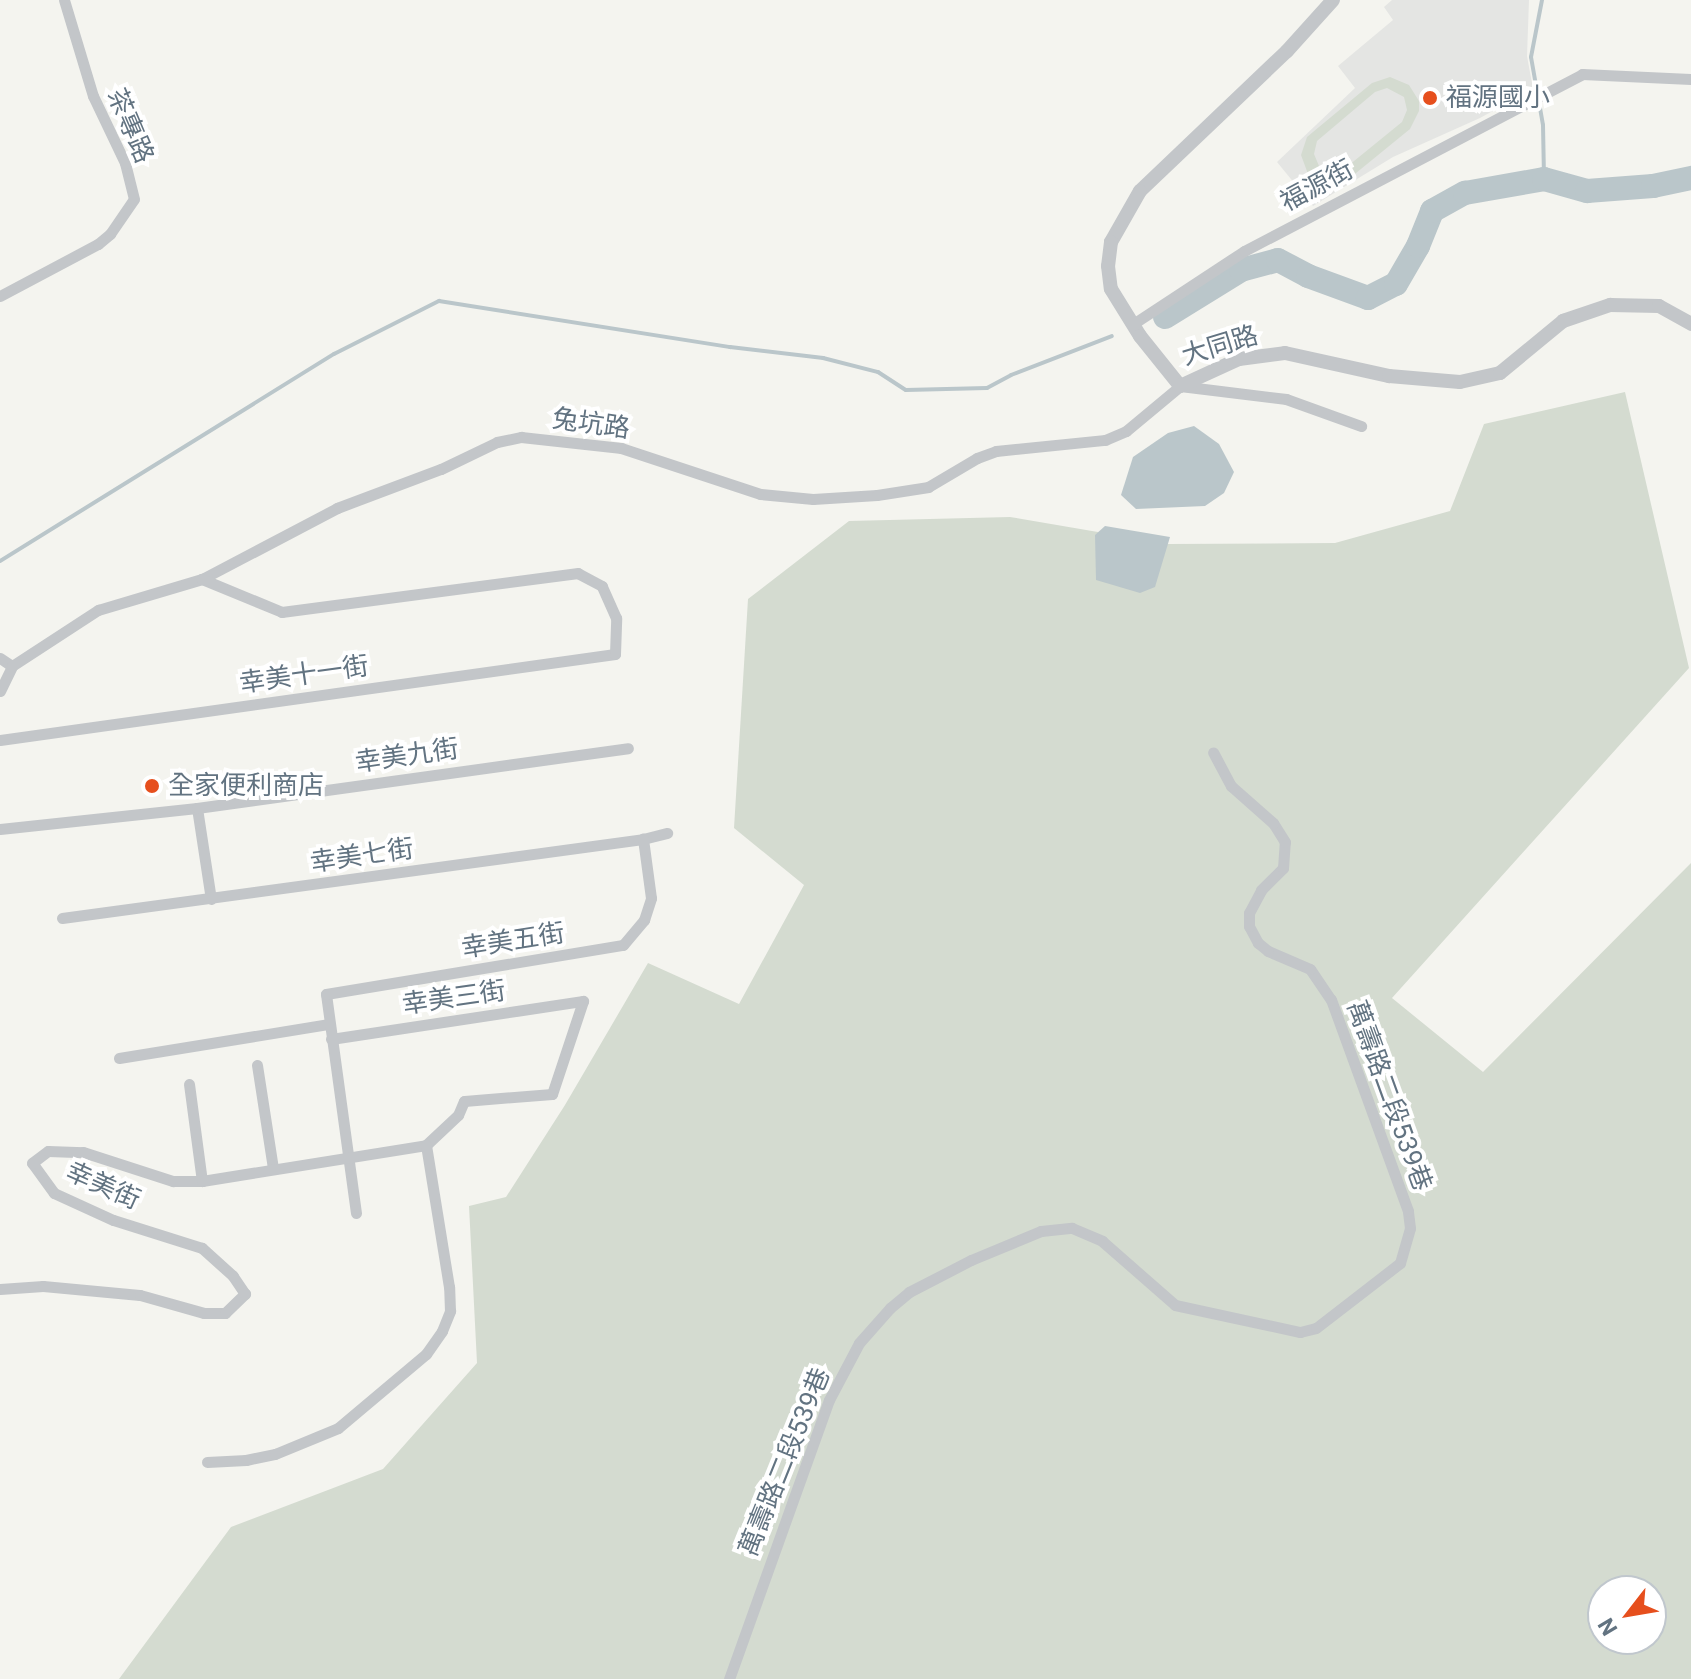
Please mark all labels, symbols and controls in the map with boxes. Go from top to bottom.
place label: 福源國小 [1446,82,1550,114]
street label: 茶專路 [100,84,160,168]
marker: 福源國小 [1421,89,1439,107]
street label: 福源街 [1275,154,1359,218]
street label: 大同路 [1178,320,1262,372]
street label: 兔坑路 [550,403,632,445]
street label: 幸美十一街 [237,651,371,699]
street label: 幸美九街 [353,733,461,779]
place label: 全家便利商店 [168,770,324,802]
marker: 全家便利商店 [143,777,161,795]
street label: 幸美七街 [308,833,416,879]
street label: 幸美五街 [459,917,567,965]
street label: 幸美三街 [400,975,508,1021]
street label: 萬壽路二段539巷 [1340,997,1438,1195]
street label: 幸美街 [61,1156,145,1216]
street label: 萬壽路二段539巷 [733,1364,837,1560]
north arrow [1587,1575,1667,1655]
text: N [1593,1613,1622,1640]

